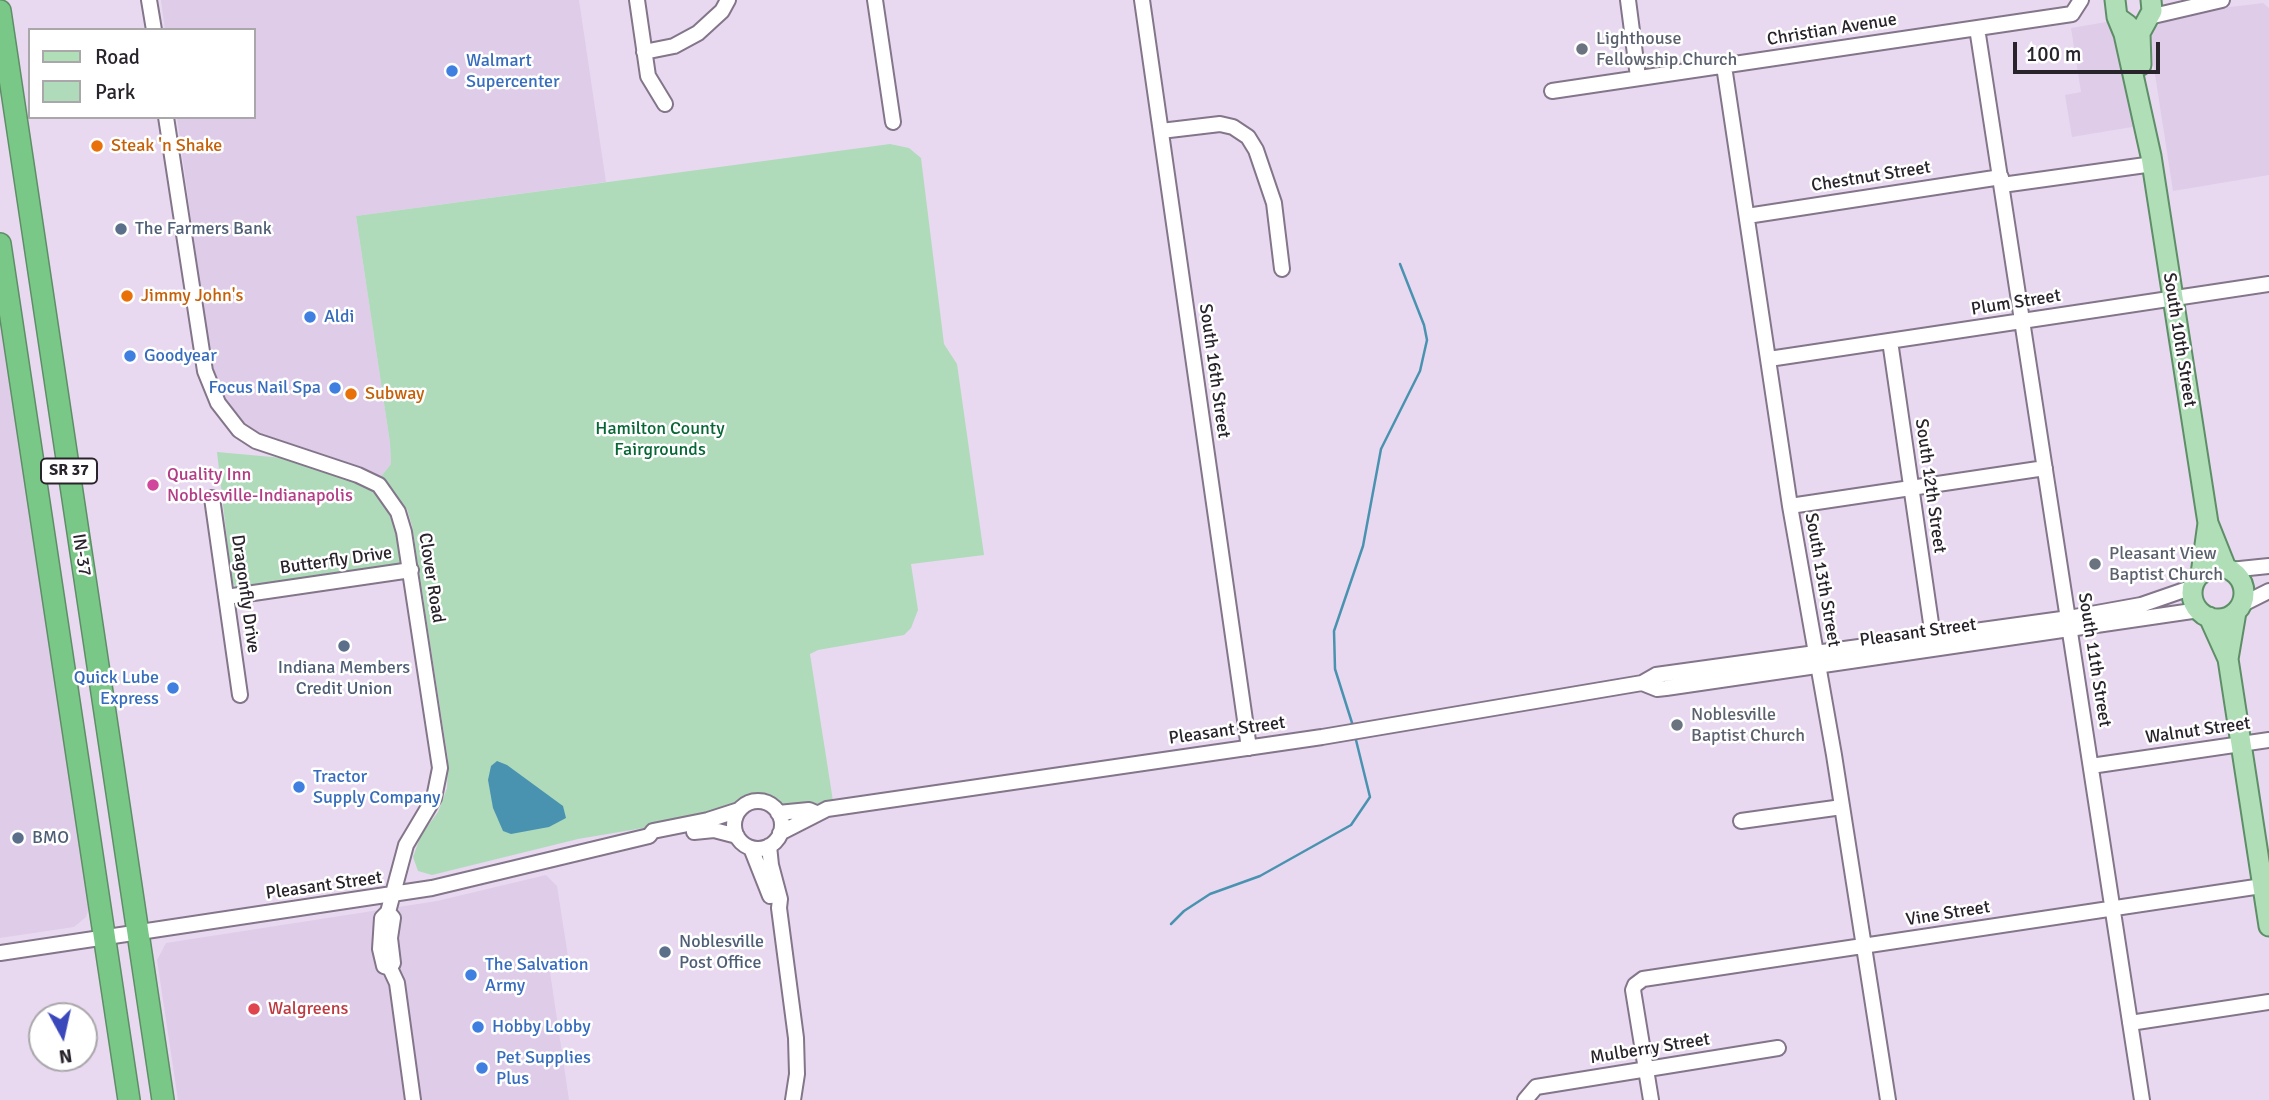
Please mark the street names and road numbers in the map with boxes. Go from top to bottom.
street label: Christian Avenue [1766,9,1898,51]
street label: Chestnut Street [1810,157,1932,197]
street label: South 10th Street [2158,271,2200,409]
street label: Plum Street [1970,285,2062,321]
street label: South 16th Street [1194,302,1234,440]
street label: South 12th Street [1910,417,1950,555]
road number: SR 37 [41,458,97,484]
street label: South 13th Street [1800,511,1844,649]
street label: Clover Road [413,531,449,625]
street label: IN-37 [67,532,95,578]
street label: Dragonfly Drive [226,533,264,655]
street label: Butterfly Drive [279,542,393,580]
street label: South 11th Street [2073,591,2115,729]
street label: Pleasant Street [1858,614,1978,652]
street label: Pleasant Street [1167,712,1287,750]
street label: Walnut Street [2144,713,2252,749]
street label: Pleasant Street [264,867,384,905]
street label: Vine Street [1904,897,1992,931]
street label: Mulberry Street [1588,1029,1712,1069]

